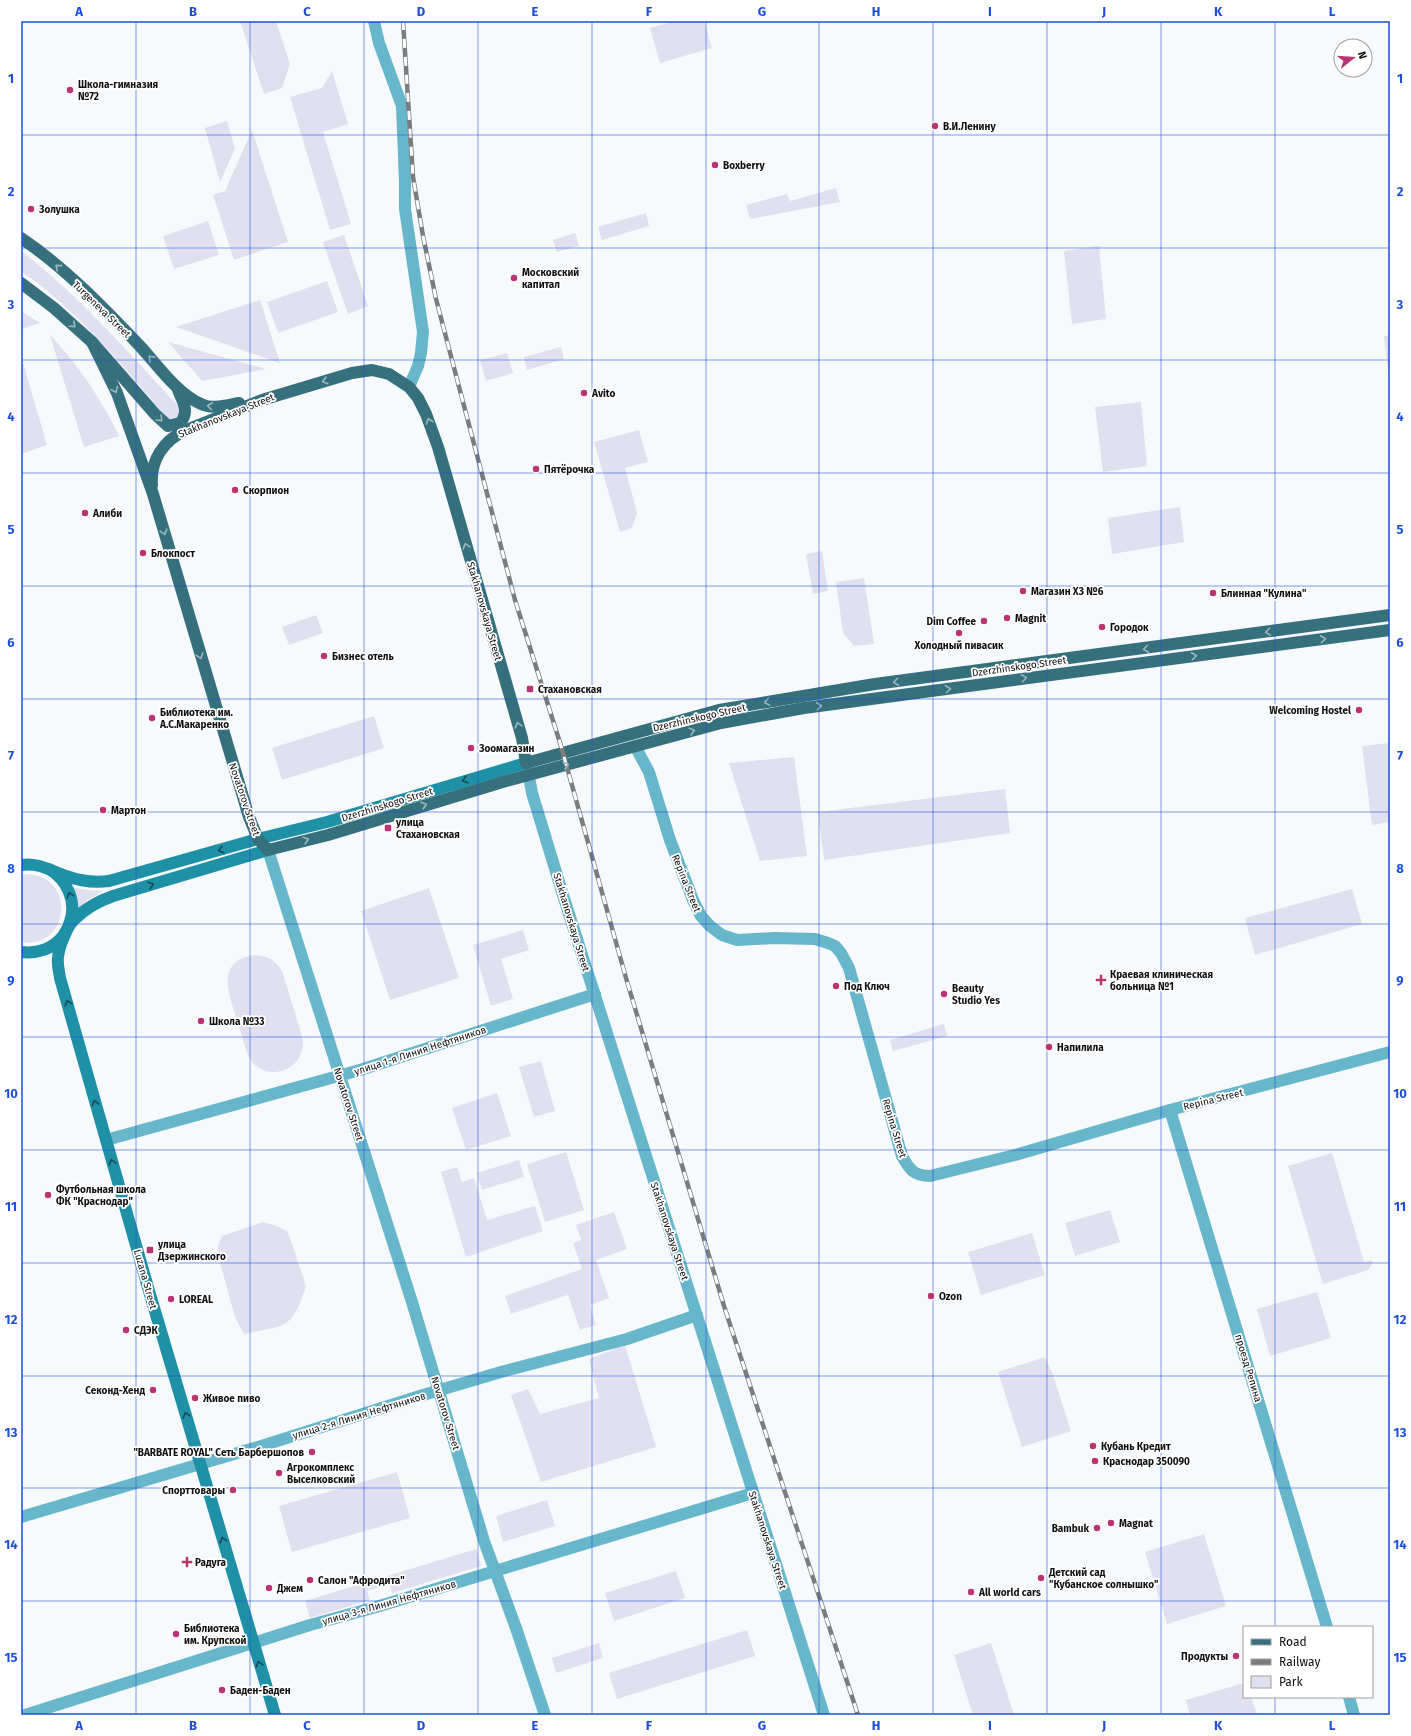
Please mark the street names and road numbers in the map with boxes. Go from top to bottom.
street label: Turgeneva Street [70,279,133,341]
street label: Stakhanovskaya Street [177,391,276,441]
street label: Stakhanovskaya Street [464,560,504,662]
street label: Dzerzhinskogo Street [971,654,1067,680]
street label: Dzerzhinskogo Street [652,701,747,735]
street label: Novatorov Street [226,761,262,838]
street label: Dzerzhinskogo Street [340,785,435,825]
street label: Repina Street [669,853,703,914]
street label: Stakhanovskaya Street [550,872,592,973]
street label: улица 1-я Линия Нефтяников [353,1024,488,1078]
street label: Novatorov Street [331,1066,366,1143]
street label: Repina Street [1182,1087,1245,1113]
street label: Repina Street [879,1097,909,1160]
street label: Stakhanovskaya Street [648,1181,691,1282]
street label: Luzana Street [131,1248,159,1311]
street label: проезд Репина [1232,1333,1264,1404]
street label: Novatorov Street [428,1375,462,1452]
street label: улица 2-я Линия Нефтяников [291,1390,428,1442]
street label: Stakhanovskaya Street [746,1490,789,1591]
street label: улица 3-я Линия Нефтяников [321,1578,458,1628]

